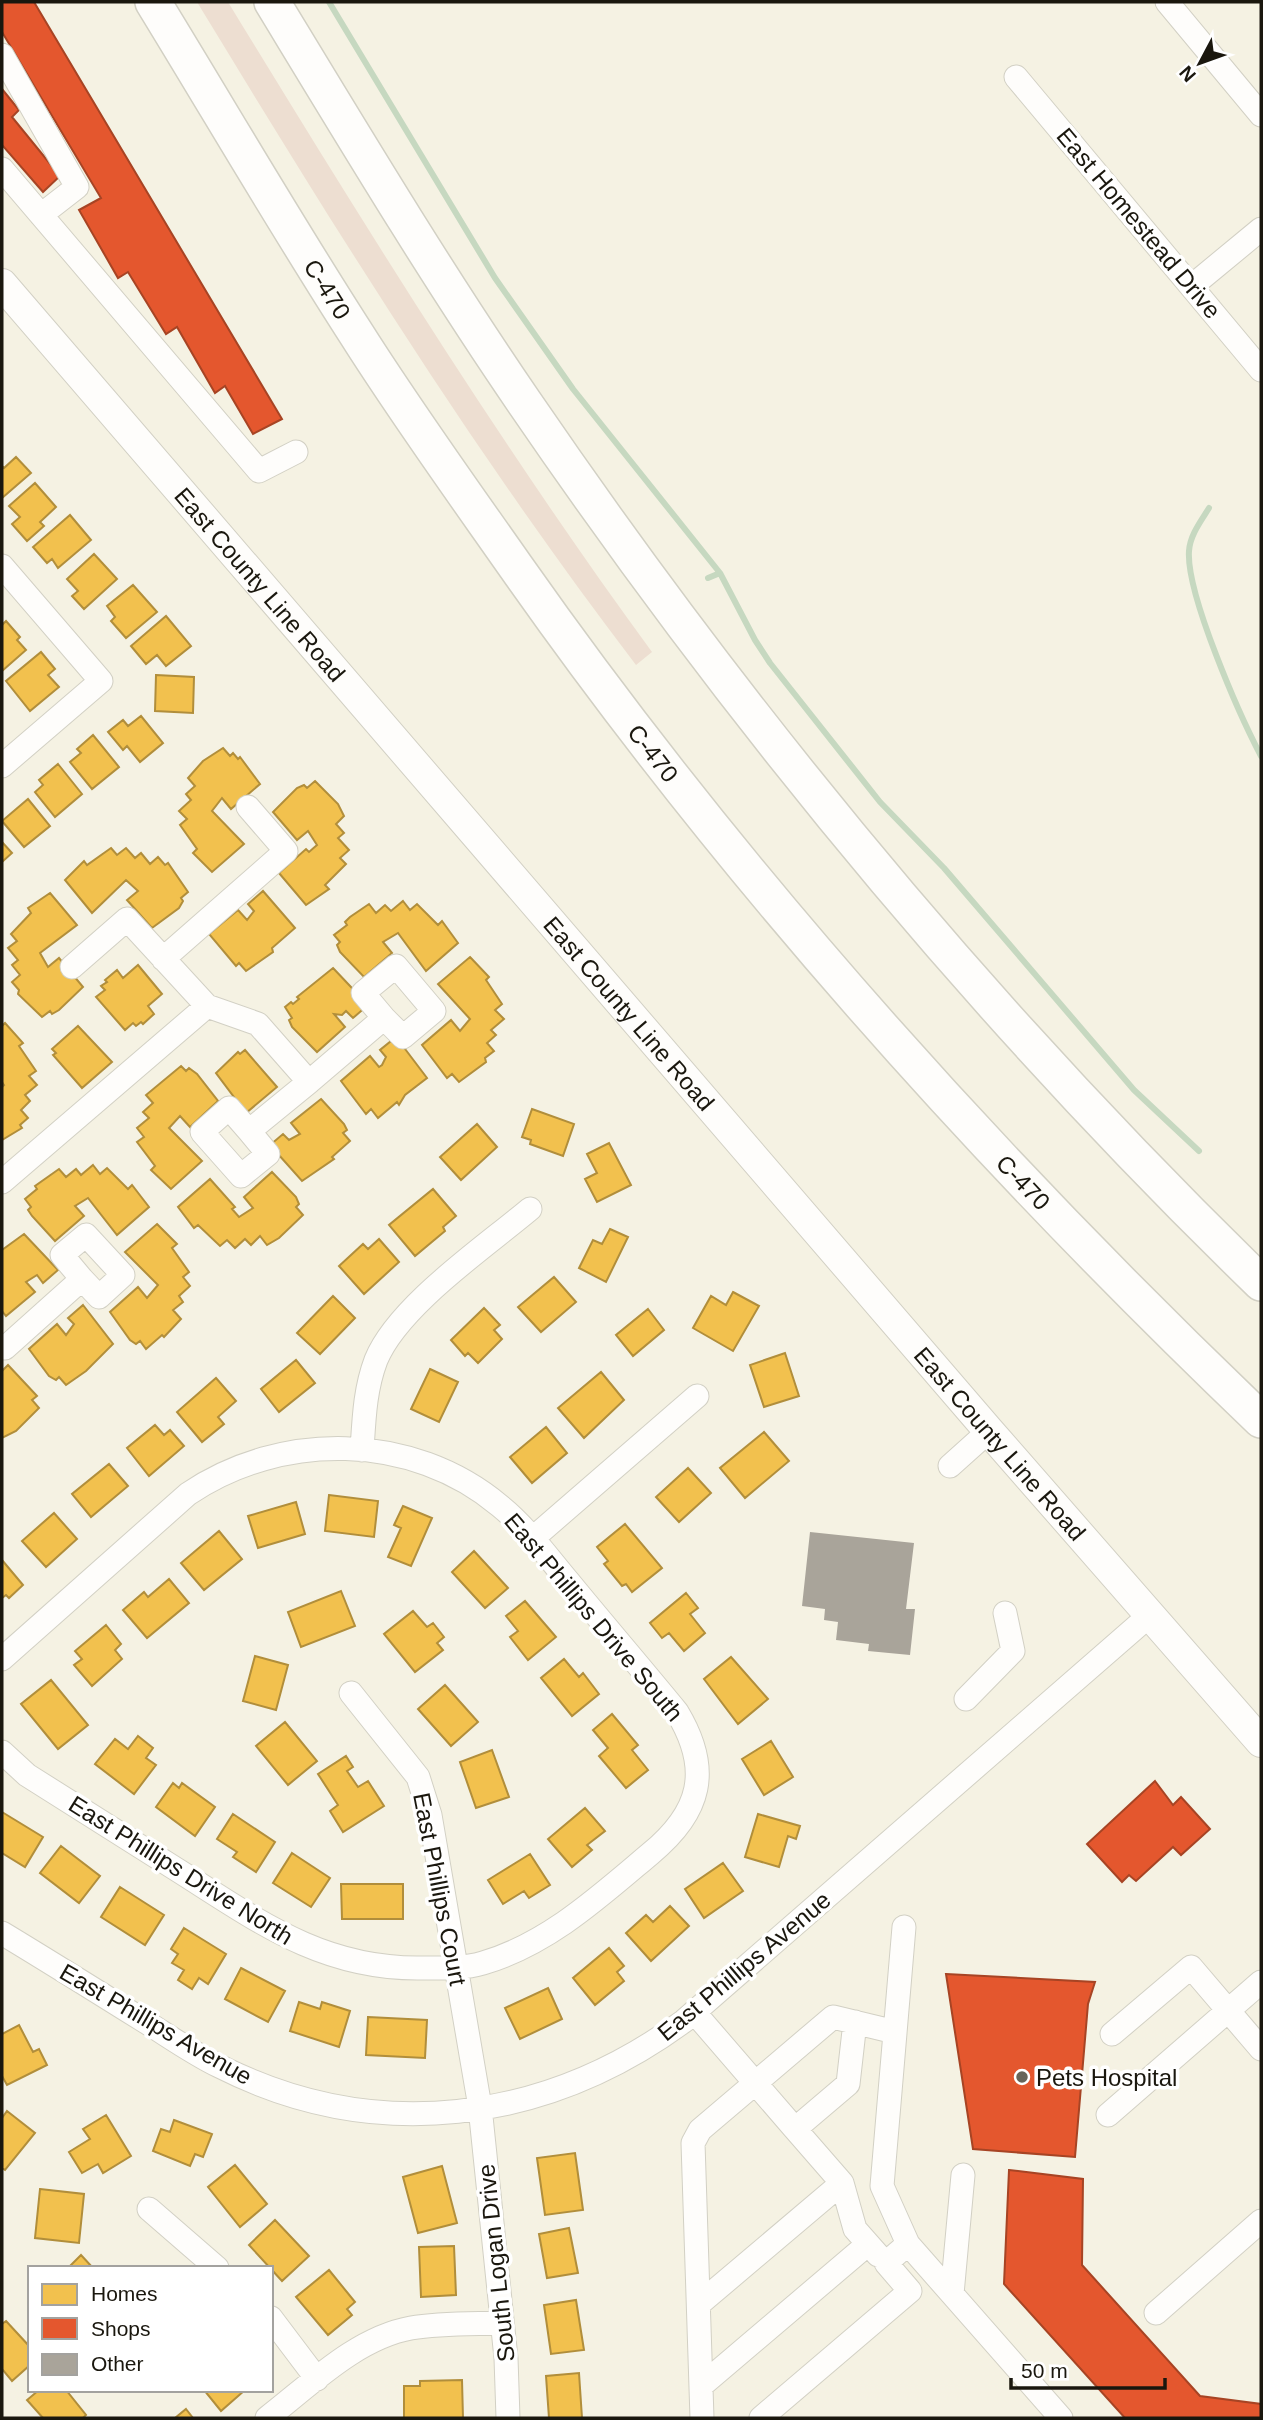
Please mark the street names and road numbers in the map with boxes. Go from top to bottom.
street label: East Homestead Drive [1051,122,1227,324]
street label: C-470 [299,254,357,324]
street label: East County Line Road [170,482,351,687]
street label: C-470 [623,719,684,787]
street label: East County Line Road [539,911,720,1116]
street label: C-470 [991,1149,1056,1215]
street label: East County Line Road [909,1341,1092,1545]
street label: East Phillips Drive South [499,1508,689,1726]
street label: East Phillips Drive North [64,1790,298,1950]
street label: East Phillips Court [408,1790,472,1988]
street label: East Phillips Avenue [652,1886,836,2046]
street label: East Phillips Avenue [55,1958,257,2090]
street label: South Logan Drive [472,2163,520,2363]

